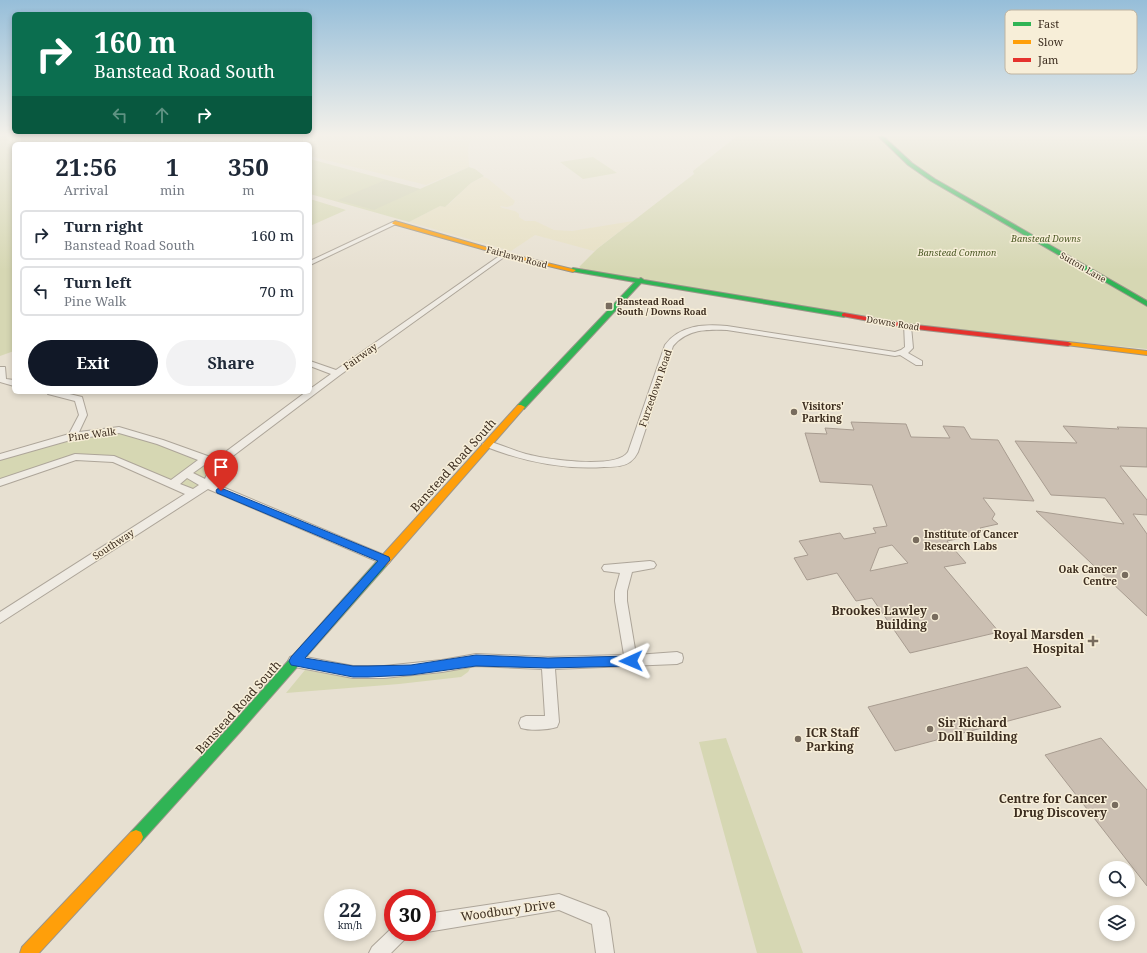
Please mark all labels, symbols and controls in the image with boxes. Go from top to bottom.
legend [1005,10,1137,74]
text: Fast [1038,16,1059,31]
text: 160 m [94,23,176,61]
icon: right [28,28,80,80]
text: Slow [1038,34,1064,49]
text: Jam [1037,52,1059,67]
text: Banstead Road South [94,59,275,83]
icon: left [109,104,131,126]
icon: ahead [151,104,173,126]
icon: right [193,104,215,126]
text: 21:56 [55,150,117,183]
text: 1 [166,150,179,183]
text: 350 [228,150,269,183]
text: Arrival [64,181,108,199]
text: min [160,181,185,199]
text: m [242,181,255,199]
text: Turn right [64,216,143,236]
icon: right [30,224,52,246]
text: 160 m [251,225,294,245]
park label: Banstead Downs [1010,232,1081,245]
text: Banstead Road South [64,236,195,254]
street label: Fairlawn Road [485,243,549,271]
park label: Banstead Common [917,246,997,259]
street label: Sutton Lane [1057,248,1109,286]
text: Turn left [64,272,132,292]
icon: left [30,280,52,302]
text: 70 m [259,281,294,301]
text: Pine Walk [64,292,126,310]
place label: Banstead Road South / Downs Road [617,295,707,318]
marker: Banstead Road South / Downs Road [604,301,614,311]
street label: Downs Road [866,312,921,334]
street label: Fairway [340,339,380,373]
button: Exit [28,340,158,386]
button: Share [166,340,296,386]
street label: Furzedown Road [635,347,675,429]
place label: Visitors' Parking [802,399,844,425]
marker: Visitors' Parking [789,407,799,417]
street label: Banstead Road South [406,414,500,516]
street label: Pine Walk [67,424,117,444]
pin [204,450,238,491]
icon: arrive [210,456,232,478]
street label: Southway [89,525,137,563]
place label: Institute of Cancer Research Labs [924,527,1019,553]
marker: Institute of Cancer Research Labs [911,535,921,545]
place label: Oak Cancer Centre [1059,562,1118,588]
marker: Oak Cancer Centre [1120,570,1130,580]
place label: Brookes Lawley Building [831,602,927,633]
marker: Brookes Lawley Building [930,612,940,622]
place label: Royal Marsden Hospital [994,626,1085,657]
marker: Royal Marsden Hospital [1087,635,1099,647]
position arrow [610,640,652,682]
street label: Banstead Road South [191,656,285,758]
place label: Sir Richard Doll Building [938,714,1018,745]
place label: ICR Staff Parking [806,724,861,755]
marker: Sir Richard Doll Building [925,724,935,734]
marker: ICR Staff Parking [793,734,803,744]
place label: Centre for Cancer Drug Discovery [999,790,1108,821]
marker: Centre for Cancer Drug Discovery [1110,800,1120,810]
map controls [1099,861,1135,941]
button: search [1099,861,1135,897]
speed limit sign: 30 [384,889,436,941]
street label: Woodbury Drive [460,895,556,925]
text: 22 [339,896,361,923]
button: layers [1099,905,1135,941]
text: km/h [338,918,362,932]

